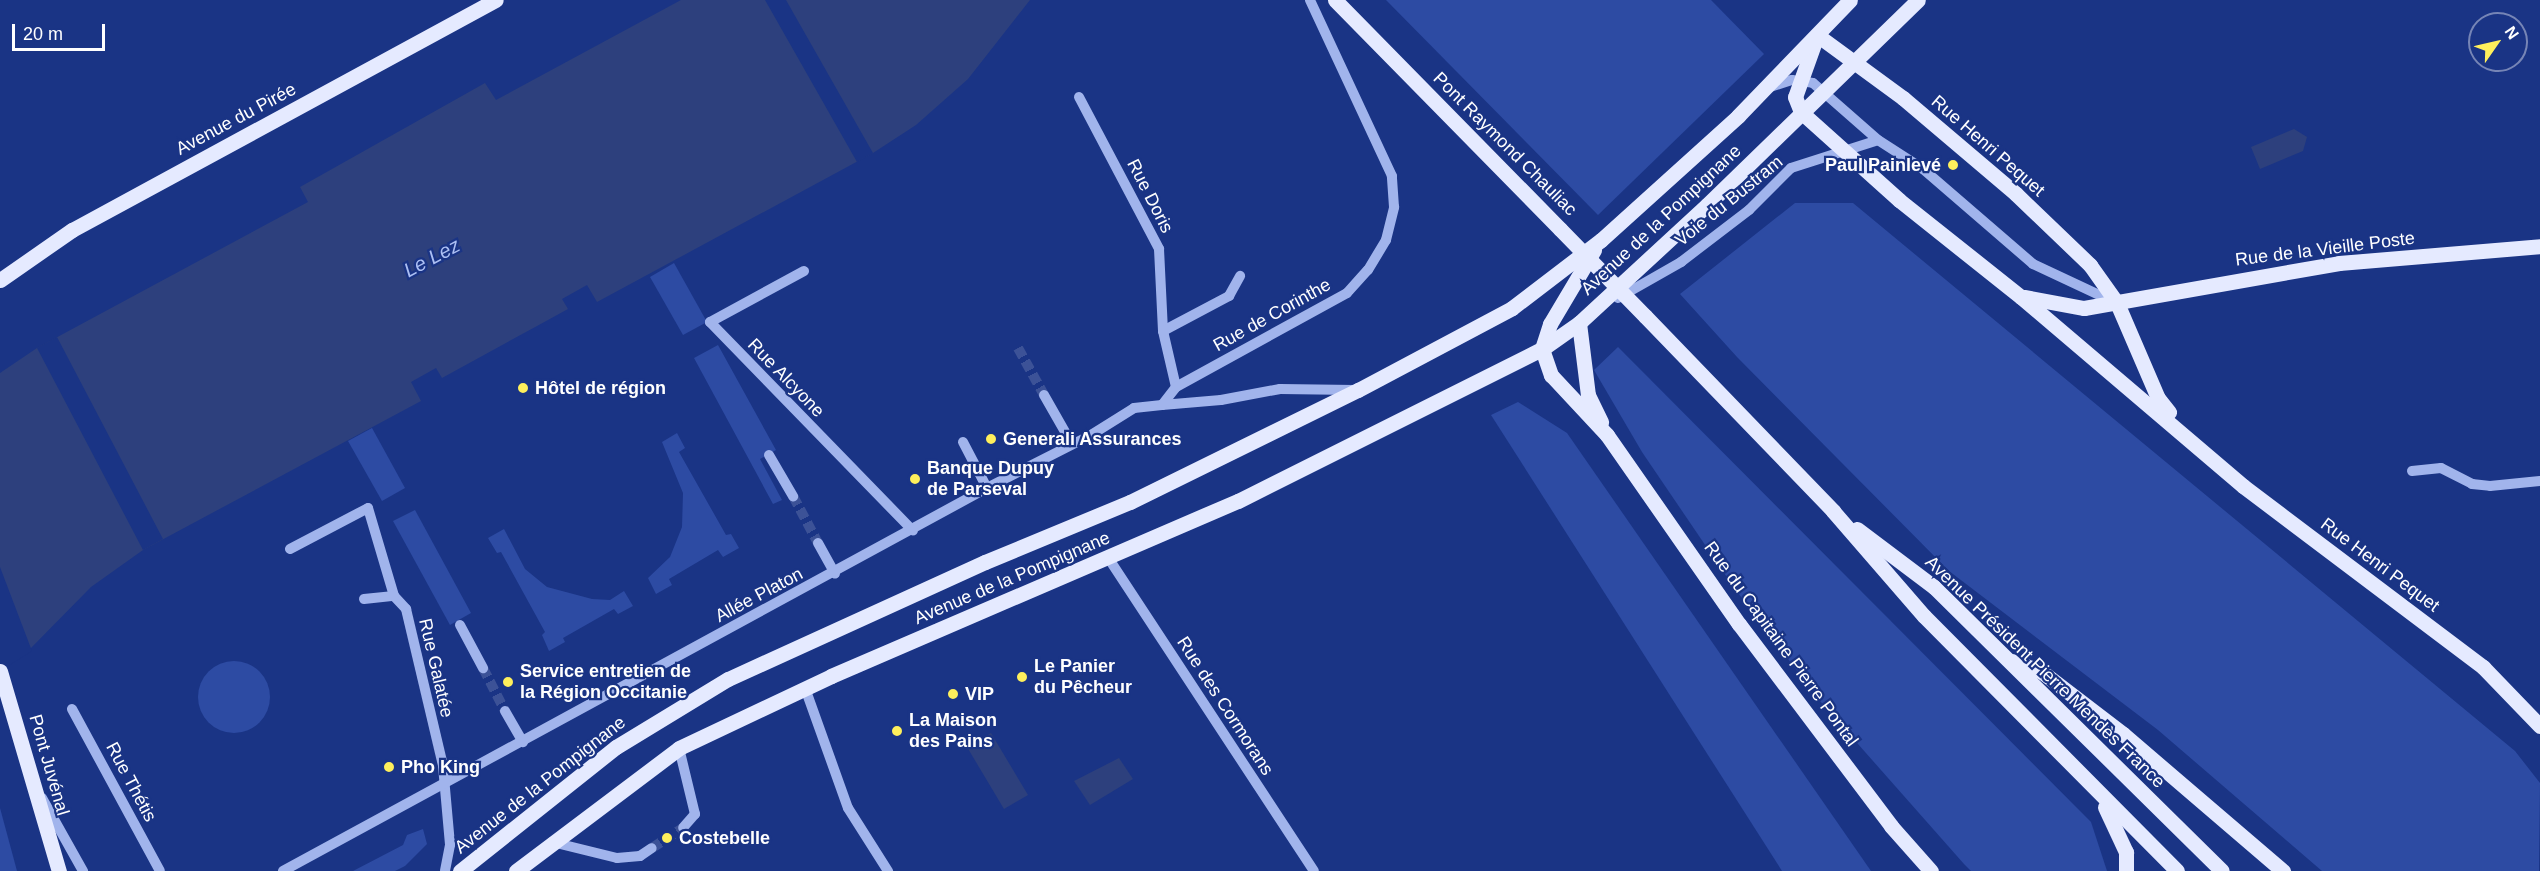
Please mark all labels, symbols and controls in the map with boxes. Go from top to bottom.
scale bar [15,12,108,50]
north arrow [2468,12,2528,72]
text: N [2501,23,2522,42]
text: 20 m [23,24,63,44]
street label: Pont Raymond Chauliac [1429,68,1581,220]
street label: Avenue du Pirée [172,78,300,160]
street label: Rue Henri Pequet [1927,91,2049,201]
street label: Avenue de la Pompignane [1577,140,1745,300]
street label: Voie du Bustram [1671,151,1787,251]
place label: Paul Painlevé [1825,154,1941,176]
street label: Rue Doris [1122,155,1178,237]
marker: Paul Painlevé [1946,158,1960,172]
street label: Rue de la Vieille Poste [2234,227,2416,271]
water label: Le Lez [400,233,464,283]
street label: Rue de Corinthe [1209,274,1335,356]
street label: Rue Alcyone [743,334,829,422]
place label: Hôtel de région [535,377,666,399]
marker: Hôtel de région [516,381,530,395]
place label: Generali Assurances [1003,428,1182,450]
marker: Generali Assurances [984,432,998,446]
place label: Banque Dupuy de Parseval [927,458,1054,500]
marker: Banque Dupuy de Parseval [908,472,922,486]
street label: Rue Henri Pequet [2316,513,2444,617]
street label: Avenue de la Pompignane [911,527,1113,629]
street label: Rue du Capitaine Pierre Pontal [1699,537,1863,751]
street label: Avenue Président Pierre Mendès France [1921,551,2169,793]
street label: Allée Platon [712,563,806,627]
street label: Rue Galatée [414,616,458,720]
street label: Rue des Cormorans [1172,633,1278,779]
place label: Le Panier du Pêcheur [1034,656,1132,698]
place label: Service entretien de la Région Occitanie [520,661,691,704]
marker: Le Panier du Pêcheur [1015,670,1029,684]
marker: Service entretien de la Région Occitanie [501,675,515,689]
place label: VIP [965,683,994,705]
marker: VIP [946,687,960,701]
place label: La Maison des Pains [909,710,997,752]
street label: Pont Juvénal [24,712,74,818]
street label: Avenue de la Pompignane [450,712,630,858]
marker: La Maison des Pains [890,724,904,738]
street label: Rue Thétis [101,739,161,825]
place label: Pho King [401,756,480,778]
marker: Pho King [382,760,396,774]
place label: Costebelle [679,827,770,849]
marker: Costebelle [660,831,674,845]

